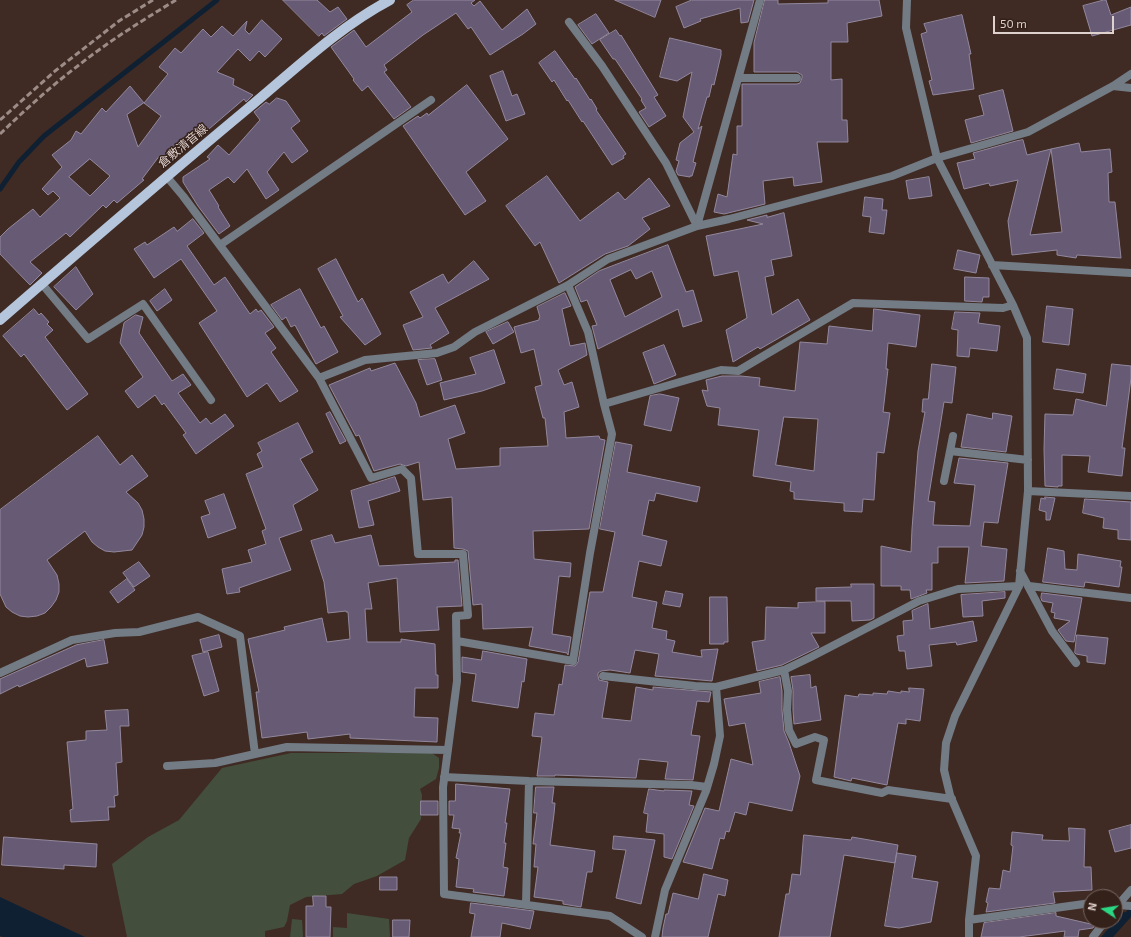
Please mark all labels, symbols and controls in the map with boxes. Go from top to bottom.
scale bar [995,8,1116,34]
text: 50 m [1000,16,1027,30]
street label: 倉敷清音線 [155,121,211,171]
north arrow [1083,889,1123,929]
text: N [1085,901,1099,912]

